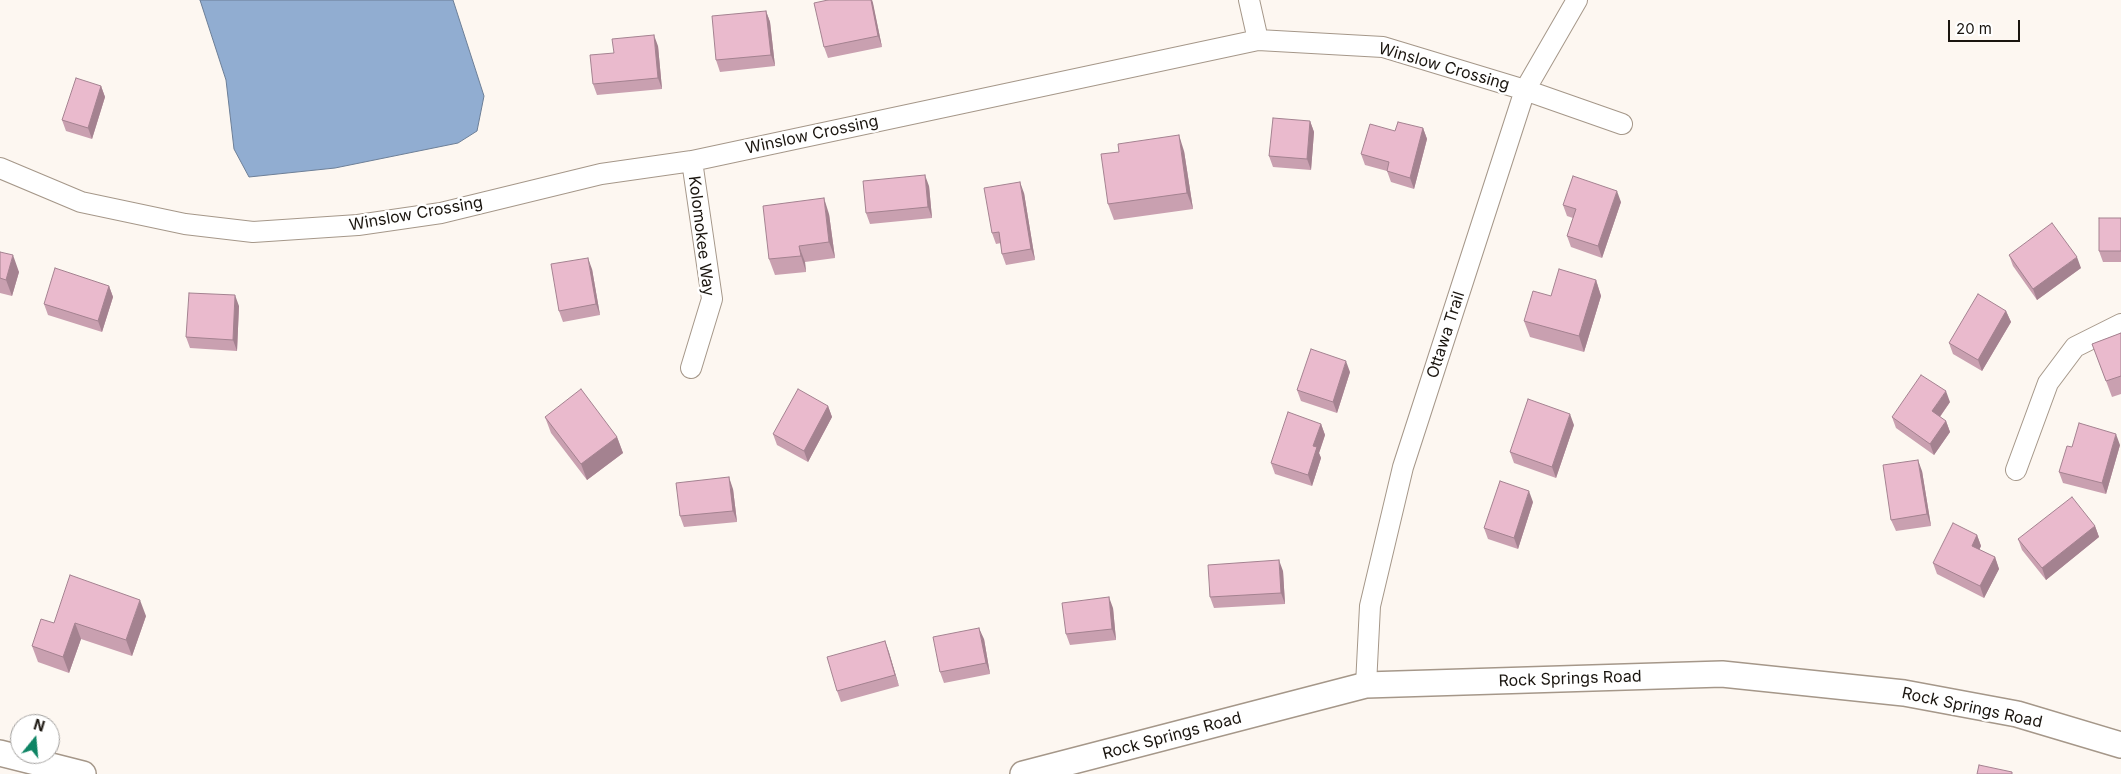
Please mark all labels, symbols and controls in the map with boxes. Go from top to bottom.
scale bar [1951,10,2024,42]
text: 20 m [1956,19,1992,38]
street label: Winslow Crossing [1376,39,1512,95]
street label: Winslow Crossing [744,112,880,158]
street label: Kolomokee Way [684,175,718,297]
street label: Winslow Crossing [348,193,484,235]
street label: Ottawa Trail [1423,289,1469,381]
street label: Rock Springs Road [1498,667,1642,691]
street label: Rock Springs Road [1900,684,2044,732]
street label: Rock Springs Road [1100,708,1244,764]
north arrow [10,714,60,764]
text: N [32,715,47,735]

